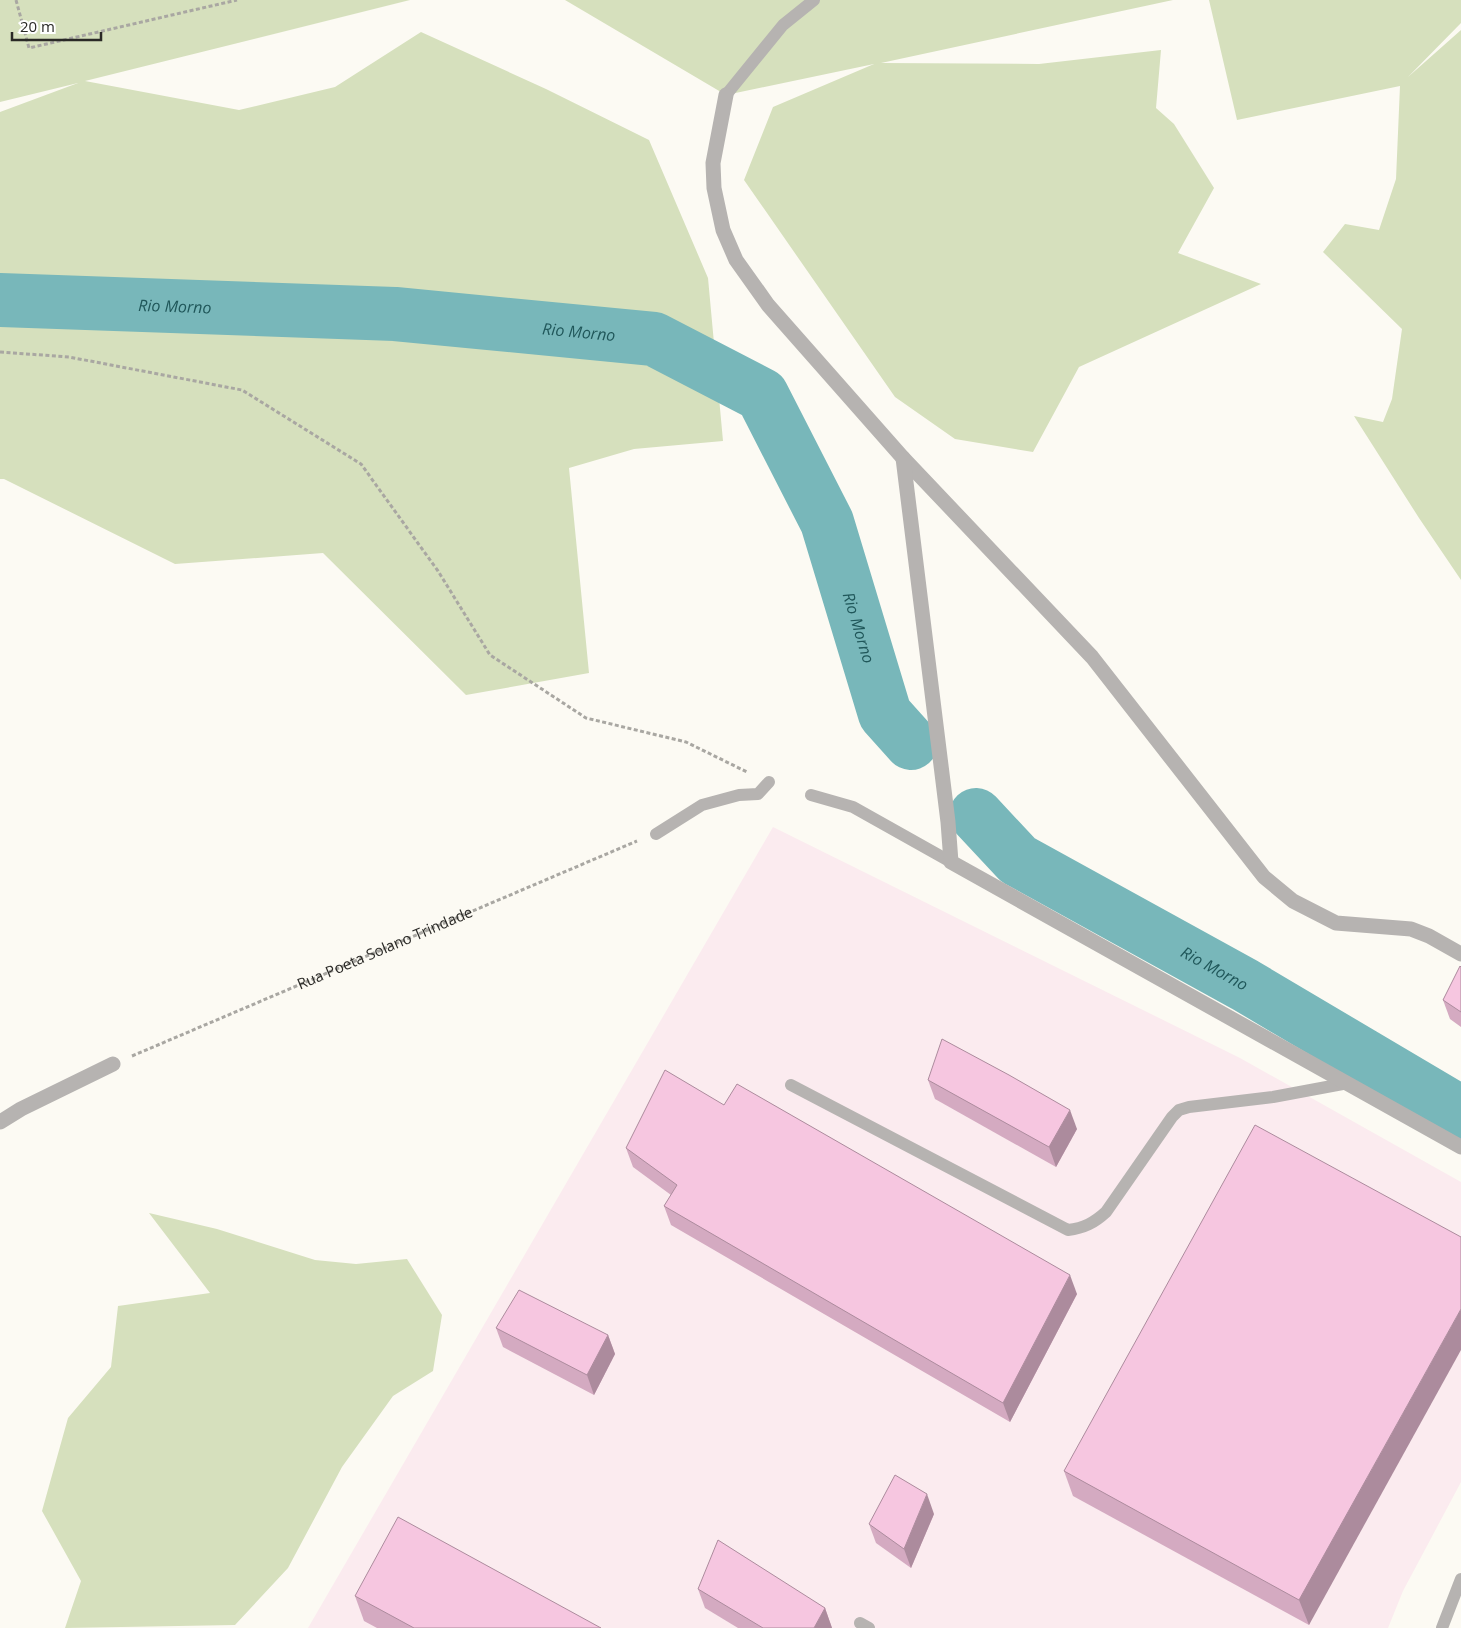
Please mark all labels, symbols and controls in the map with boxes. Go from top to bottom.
scale bar [12,10,101,42]
text: 20 m [20,16,55,36]
water label: Rio Morno [138,294,212,318]
water label: Rio Morno [541,317,616,346]
water label: Rio Morno [838,589,880,666]
street label: Rua Poeta Solano Trindade [294,901,475,994]
water label: Rio Morno [1177,941,1252,996]

